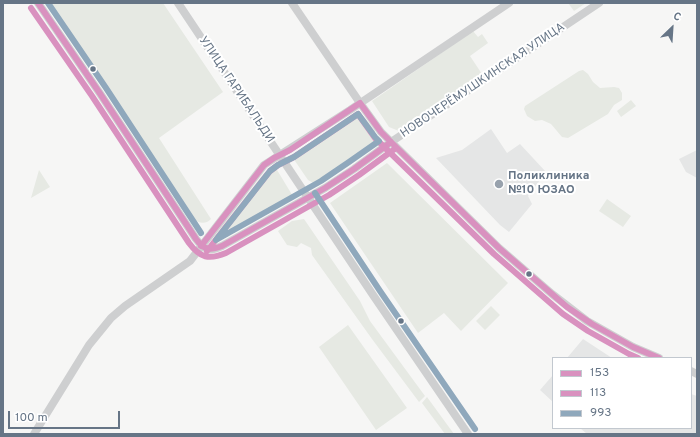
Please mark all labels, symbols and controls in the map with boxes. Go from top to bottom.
north arrow [652,8,692,48]
text: С [671,9,683,25]
street label: НОВОЧЕРЁМУШКИНСКАЯ УЛИЦА [398,21,568,141]
street label: УЛИЦА ГАРИБАЛЬДИ [195,34,277,146]
unlabelled marker [88,64,98,74]
place label: Поликлиника №10 ЮЗАО [508,170,589,198]
marker: Поликлиника №10 ЮЗАО [493,178,505,190]
unlabelled marker [524,269,534,279]
unlabelled marker [396,316,406,326]
legend [552,357,692,429]
text: 153 [590,365,609,381]
text: 113 [590,385,606,401]
scale bar [10,403,122,429]
text: 993 [590,405,612,421]
text: 100 m [15,410,48,426]

